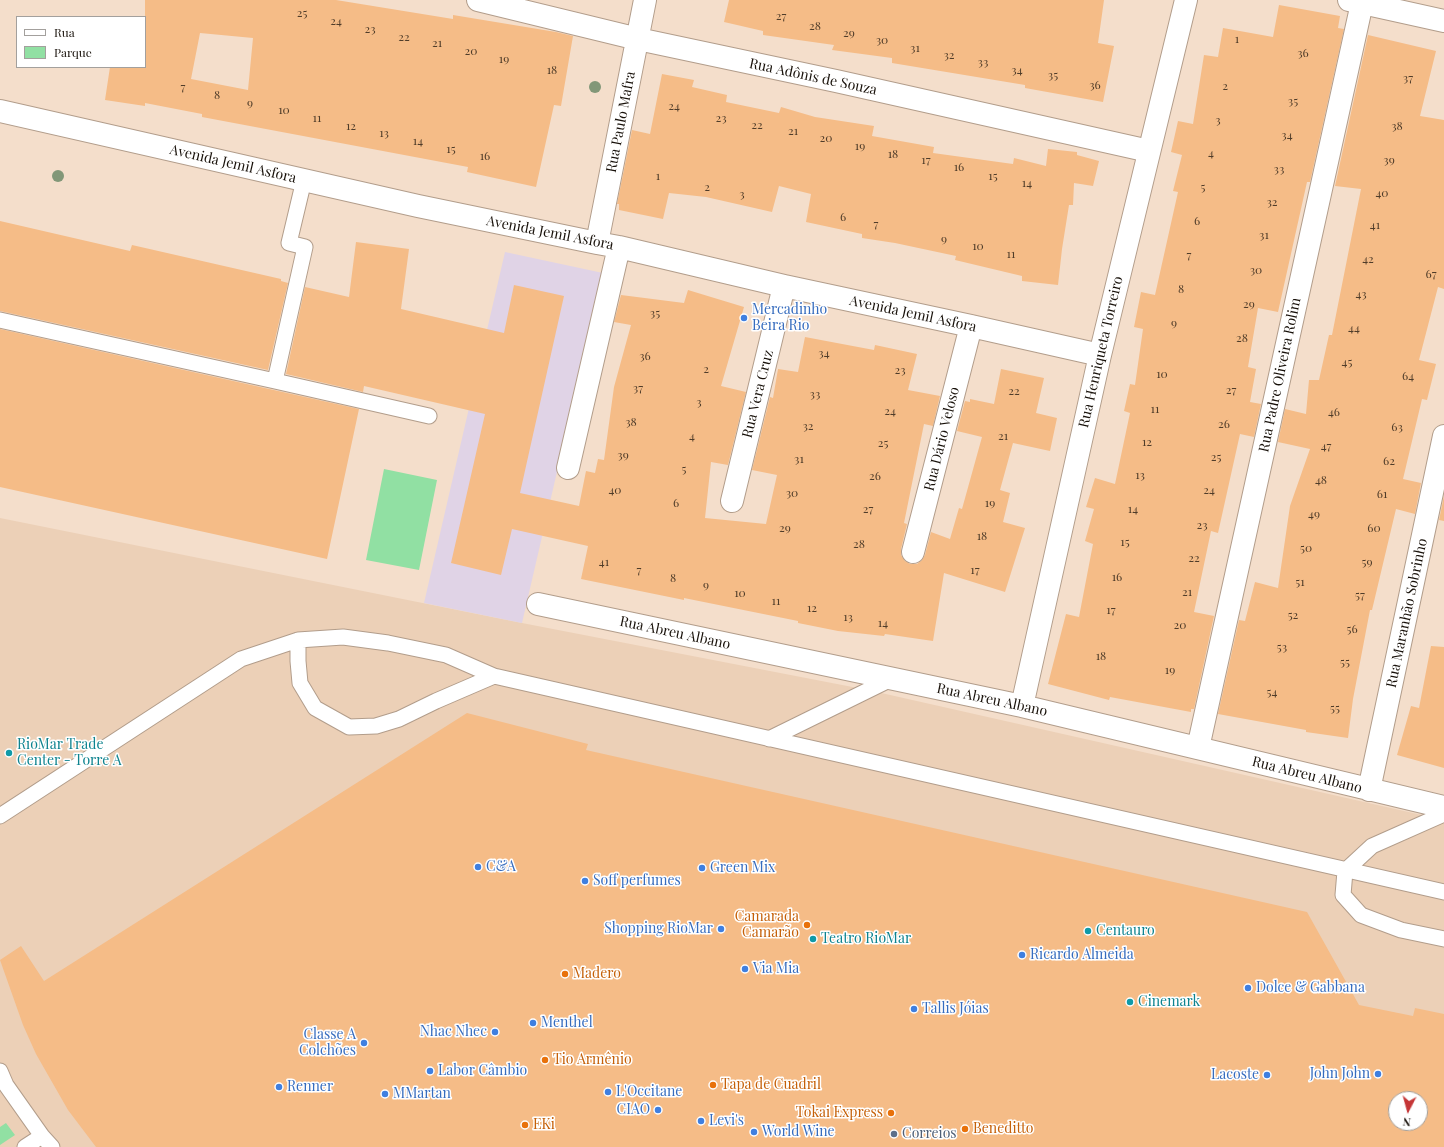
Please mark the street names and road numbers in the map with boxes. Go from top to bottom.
street label: Rua Adônis de Souza [748,55,878,99]
street label: Rua Paulo Mafra [603,70,639,174]
street label: Avenida Jemil Asfora [168,141,298,187]
street label: Avenida Jemil Asfora [485,212,615,254]
street label: Rua Henriqueta Torreiro [1075,275,1127,429]
street label: Avenida Jemil Asfora [848,292,978,336]
street label: Rua Padre Oliveira Rolim [1255,296,1305,454]
street label: Rua Vera Cruz [739,348,777,440]
street label: Rua Dário Veloso [921,385,963,493]
street label: Rua Maranhão Sobrinho [1383,537,1431,689]
street label: Rua Abreu Albano [618,613,732,653]
street label: Rua Abreu Albano [935,680,1049,720]
street label: Rua Abreu Albano [1250,753,1364,797]

